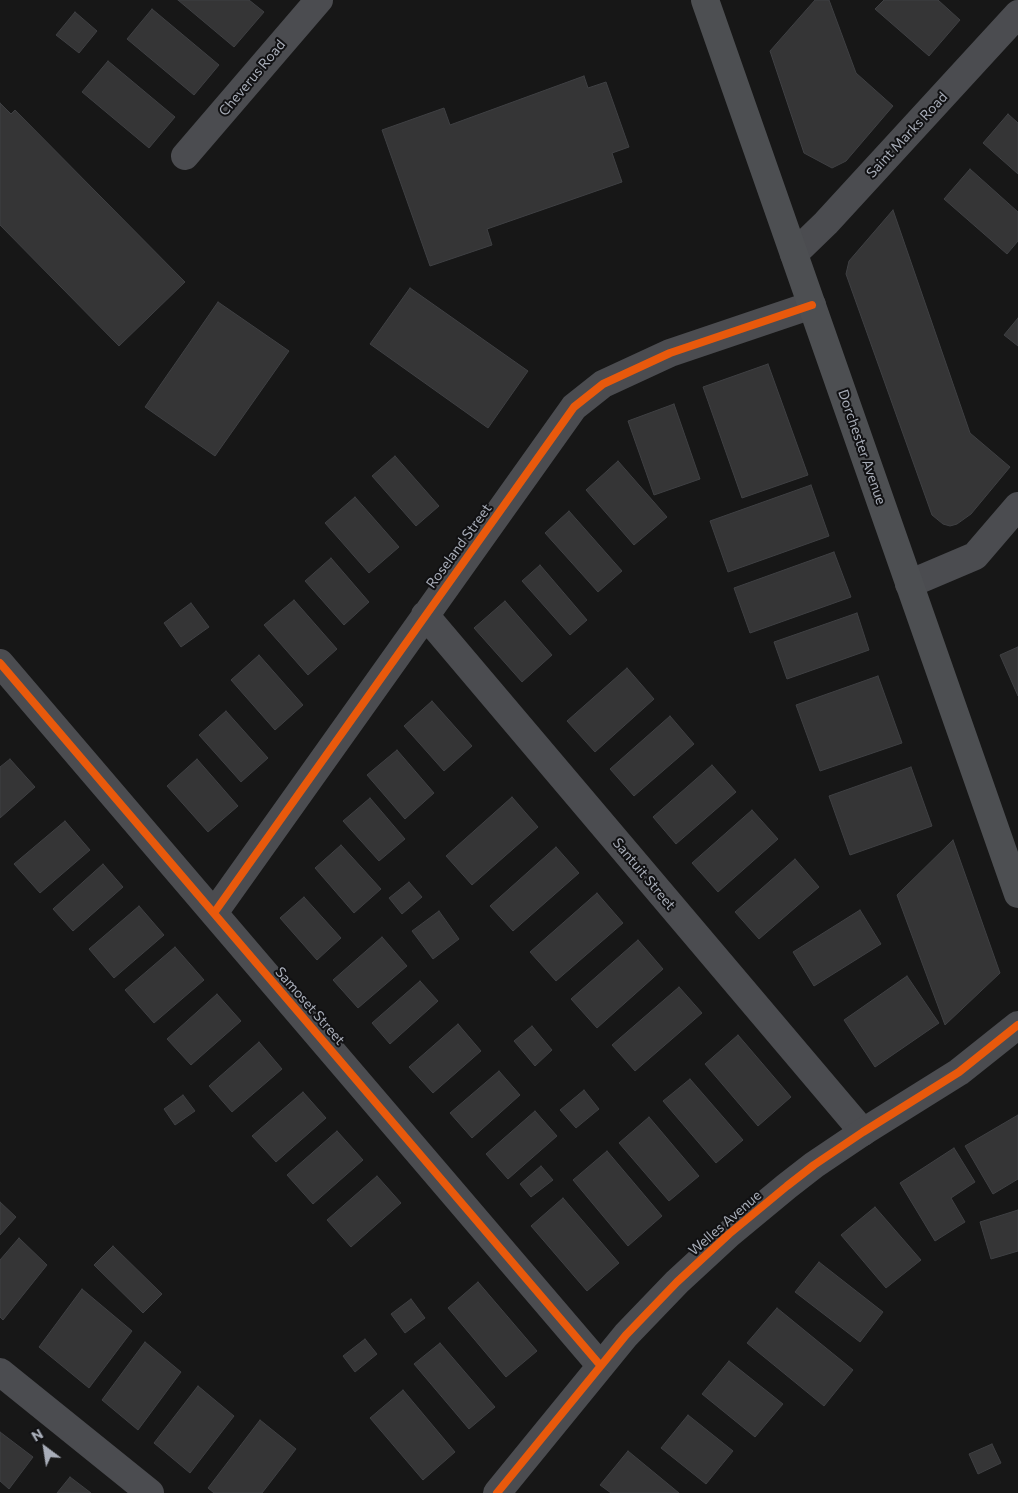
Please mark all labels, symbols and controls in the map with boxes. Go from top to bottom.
street label: Cheverus Road [215,36,289,120]
street label: Saint Marks Road [863,89,951,181]
street label: Dorchester Avenue [834,387,890,507]
street label: Roseland Street [423,501,495,591]
street label: Santuit Street [609,835,679,913]
street label: Samoset Street [272,964,348,1048]
street label: Welles Avenue [685,1187,765,1259]
north arrow [20,1423,70,1473]
text: N [28,1425,46,1445]

